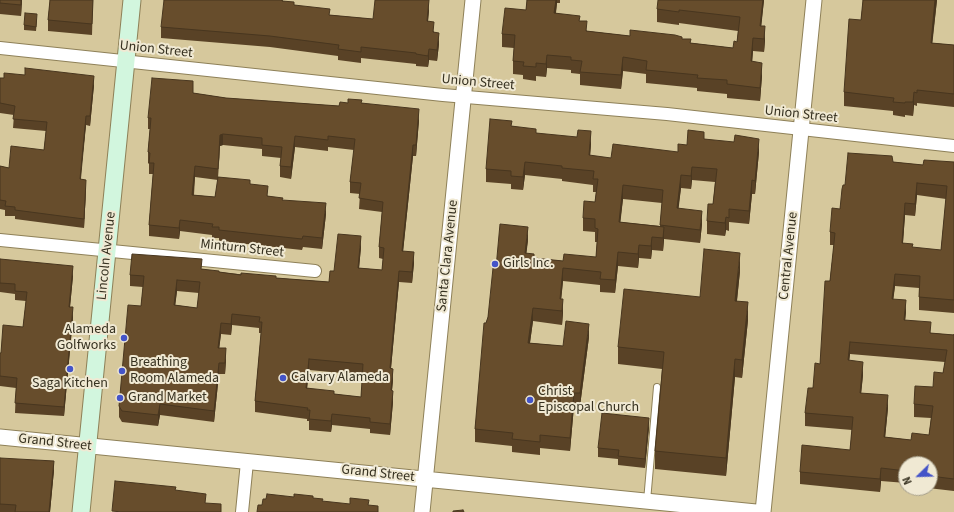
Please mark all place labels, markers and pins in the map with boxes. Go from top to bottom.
place label: Girls Inc. [503,256,553,272]
marker: Girls Inc. [490,259,500,269]
place label: Alameda Golfworks [57,322,116,354]
marker: Alameda Golfworks [119,333,129,343]
place label: Breathing Room Alameda [130,355,219,388]
marker: Saga Kitchen [65,364,75,374]
marker: Breathing Room Alameda [117,366,127,376]
place label: Calvary Alameda [291,370,389,386]
marker: Calvary Alameda [278,373,288,383]
place label: Saga Kitchen [32,376,108,392]
place label: Christ Episcopal Church [538,384,639,416]
place label: Grand Market [128,390,207,406]
marker: Grand Market [115,393,125,403]
marker: Christ Episcopal Church [525,395,535,405]

